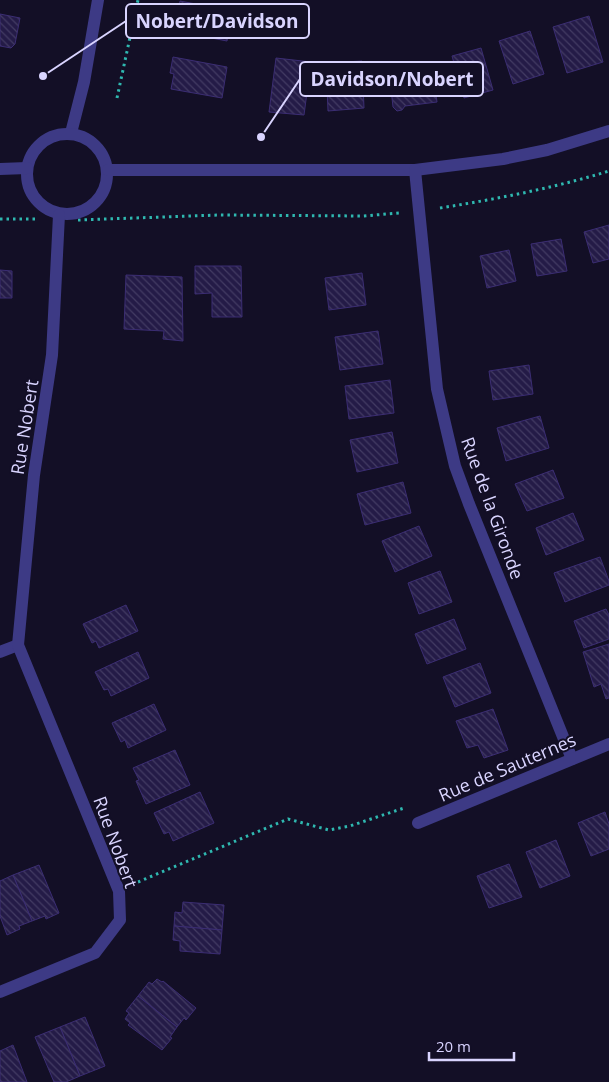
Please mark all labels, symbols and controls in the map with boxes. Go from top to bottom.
callout: Nobert/Davidson [126,4,309,38]
text: Nobert/Davidson [135,8,299,34]
callout: Davidson/Nobert [300,62,483,96]
text: Davidson/Nobert [310,66,474,92]
street label: Rue Nobert [5,378,43,476]
street label: Rue de la Gironde [456,433,530,583]
street label: Rue de Sauternes [435,727,579,807]
street label: Rue Nobert [88,793,144,891]
scale bar [429,1030,514,1062]
text: 20 m [436,1036,471,1056]

